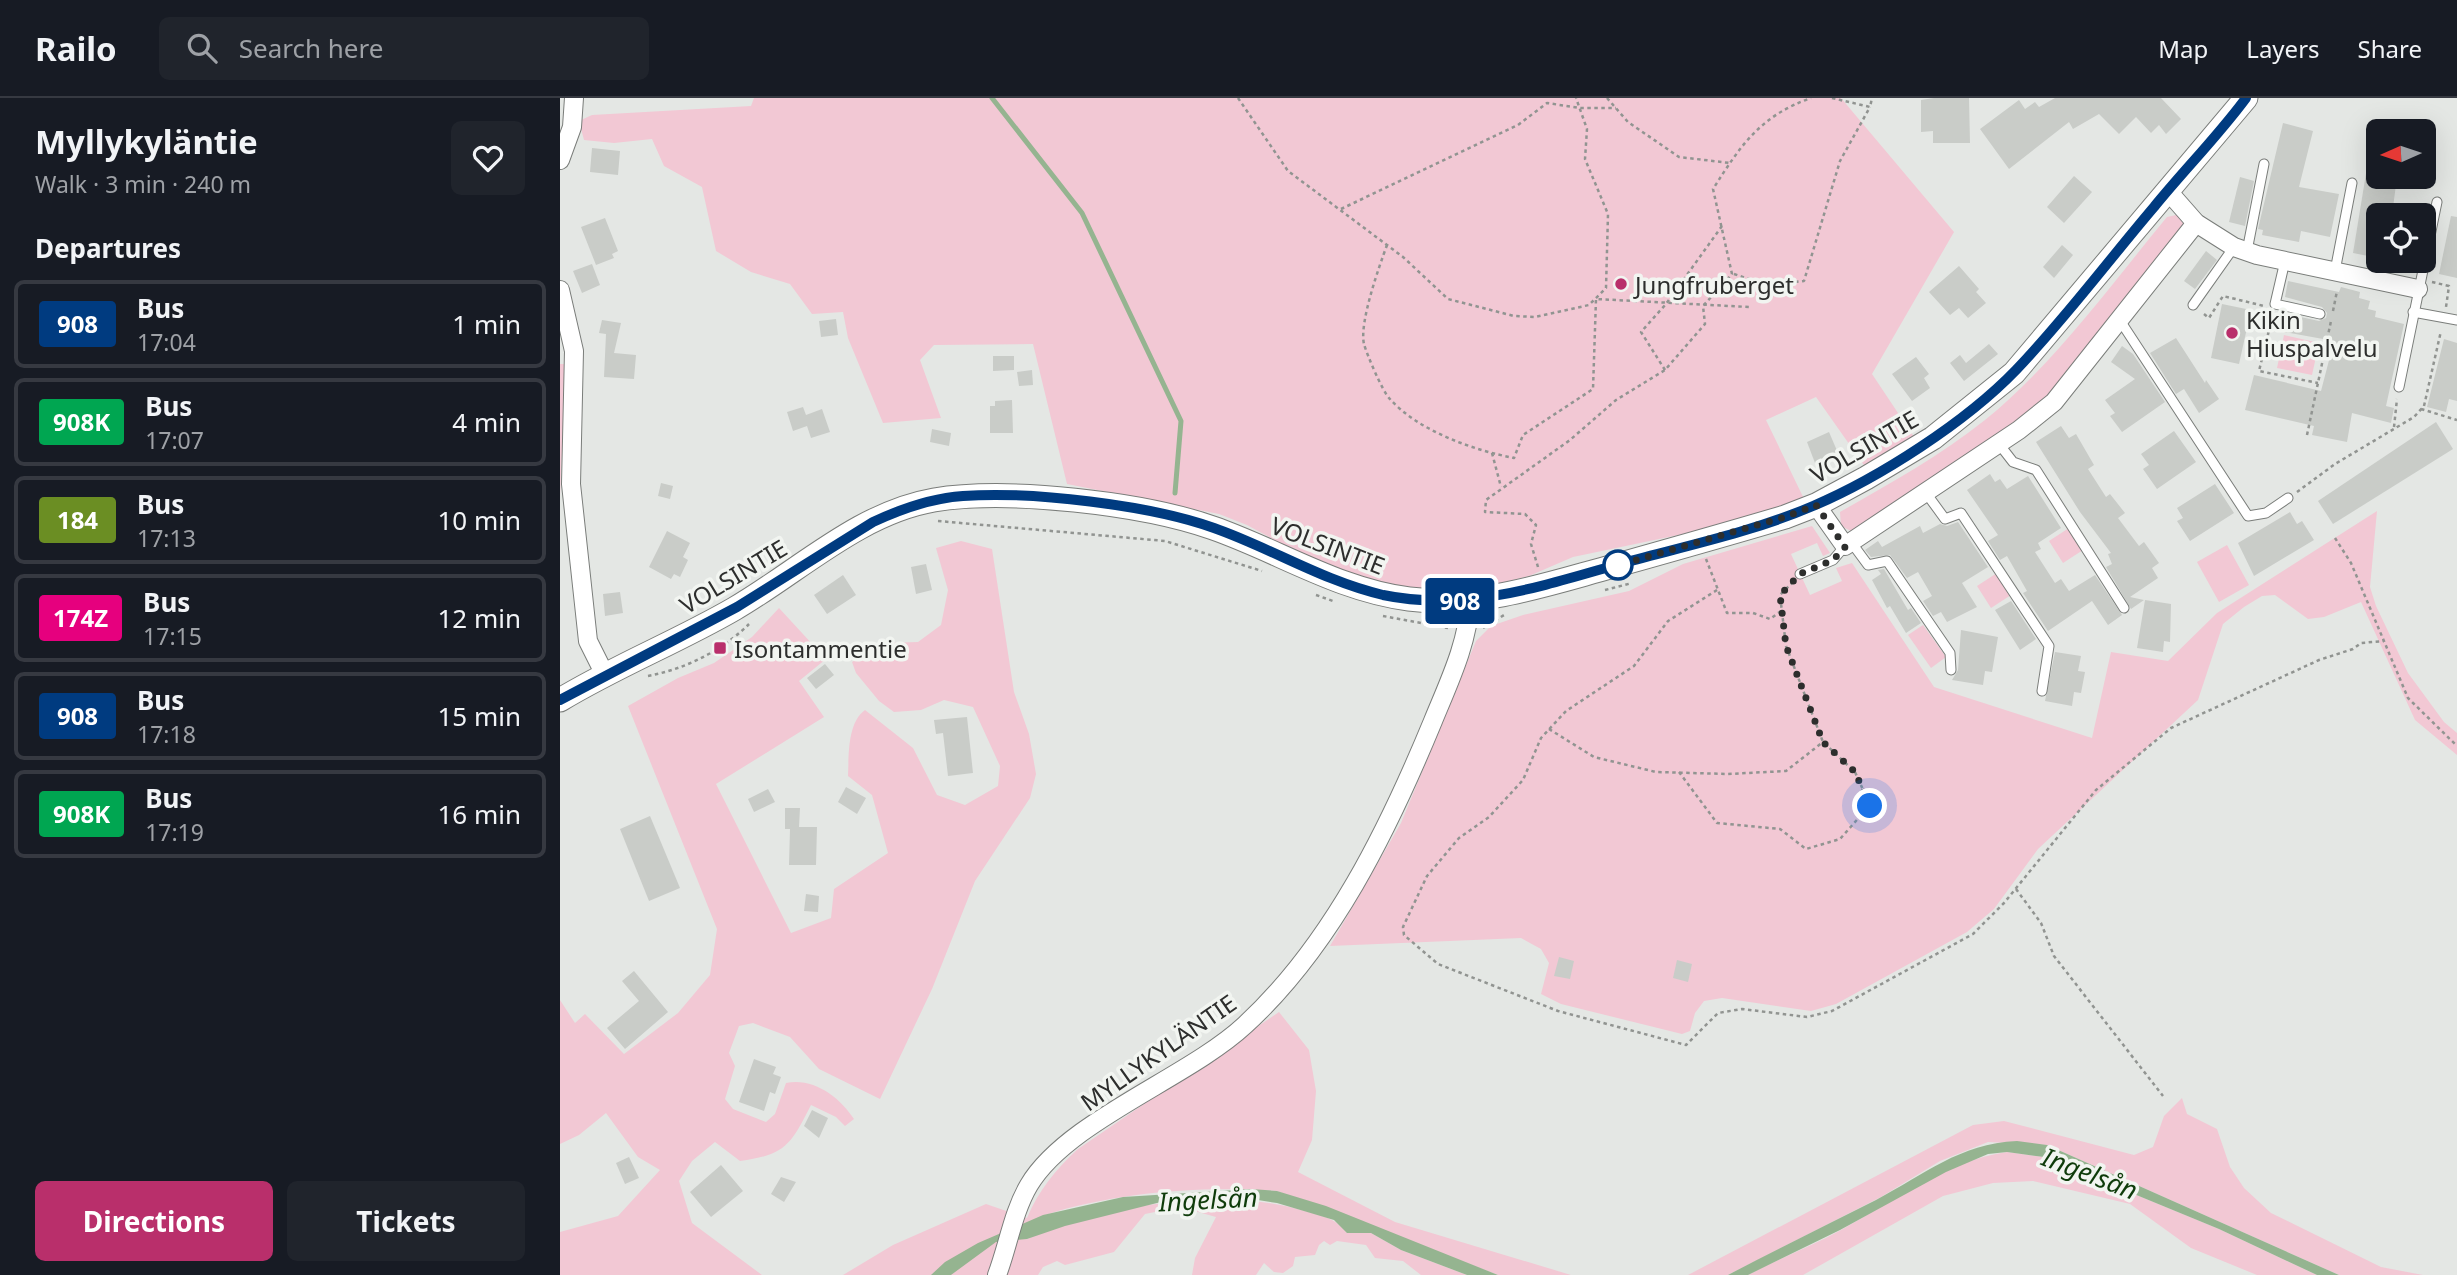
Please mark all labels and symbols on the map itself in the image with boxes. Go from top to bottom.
north arrow [2366,119,2436,189]
place label: Jungfruberget [1633,268,1794,301]
marker: Jungfruberget [1613,276,1629,292]
place label: Kikin Hiuspalvelu [2246,303,2377,364]
marker: Kikin Hiuspalvelu [2224,325,2240,341]
street label: VOLSINTIE [1804,402,1924,490]
street label: VOLSINTIE [1266,508,1390,582]
street label: VOLSINTIE [673,531,793,621]
unlabelled marker [1603,550,1633,580]
line badge: 908 [1420,578,1500,624]
place label: Isontammentie [734,632,907,665]
marker: Isontammentie [712,640,728,656]
your location [1852,788,1887,823]
street label: MYLLYKYLÄNTIE [1074,986,1242,1118]
water label: Ingelsån [2036,1138,2143,1208]
water label: Ingelsån [1156,1178,1259,1220]

